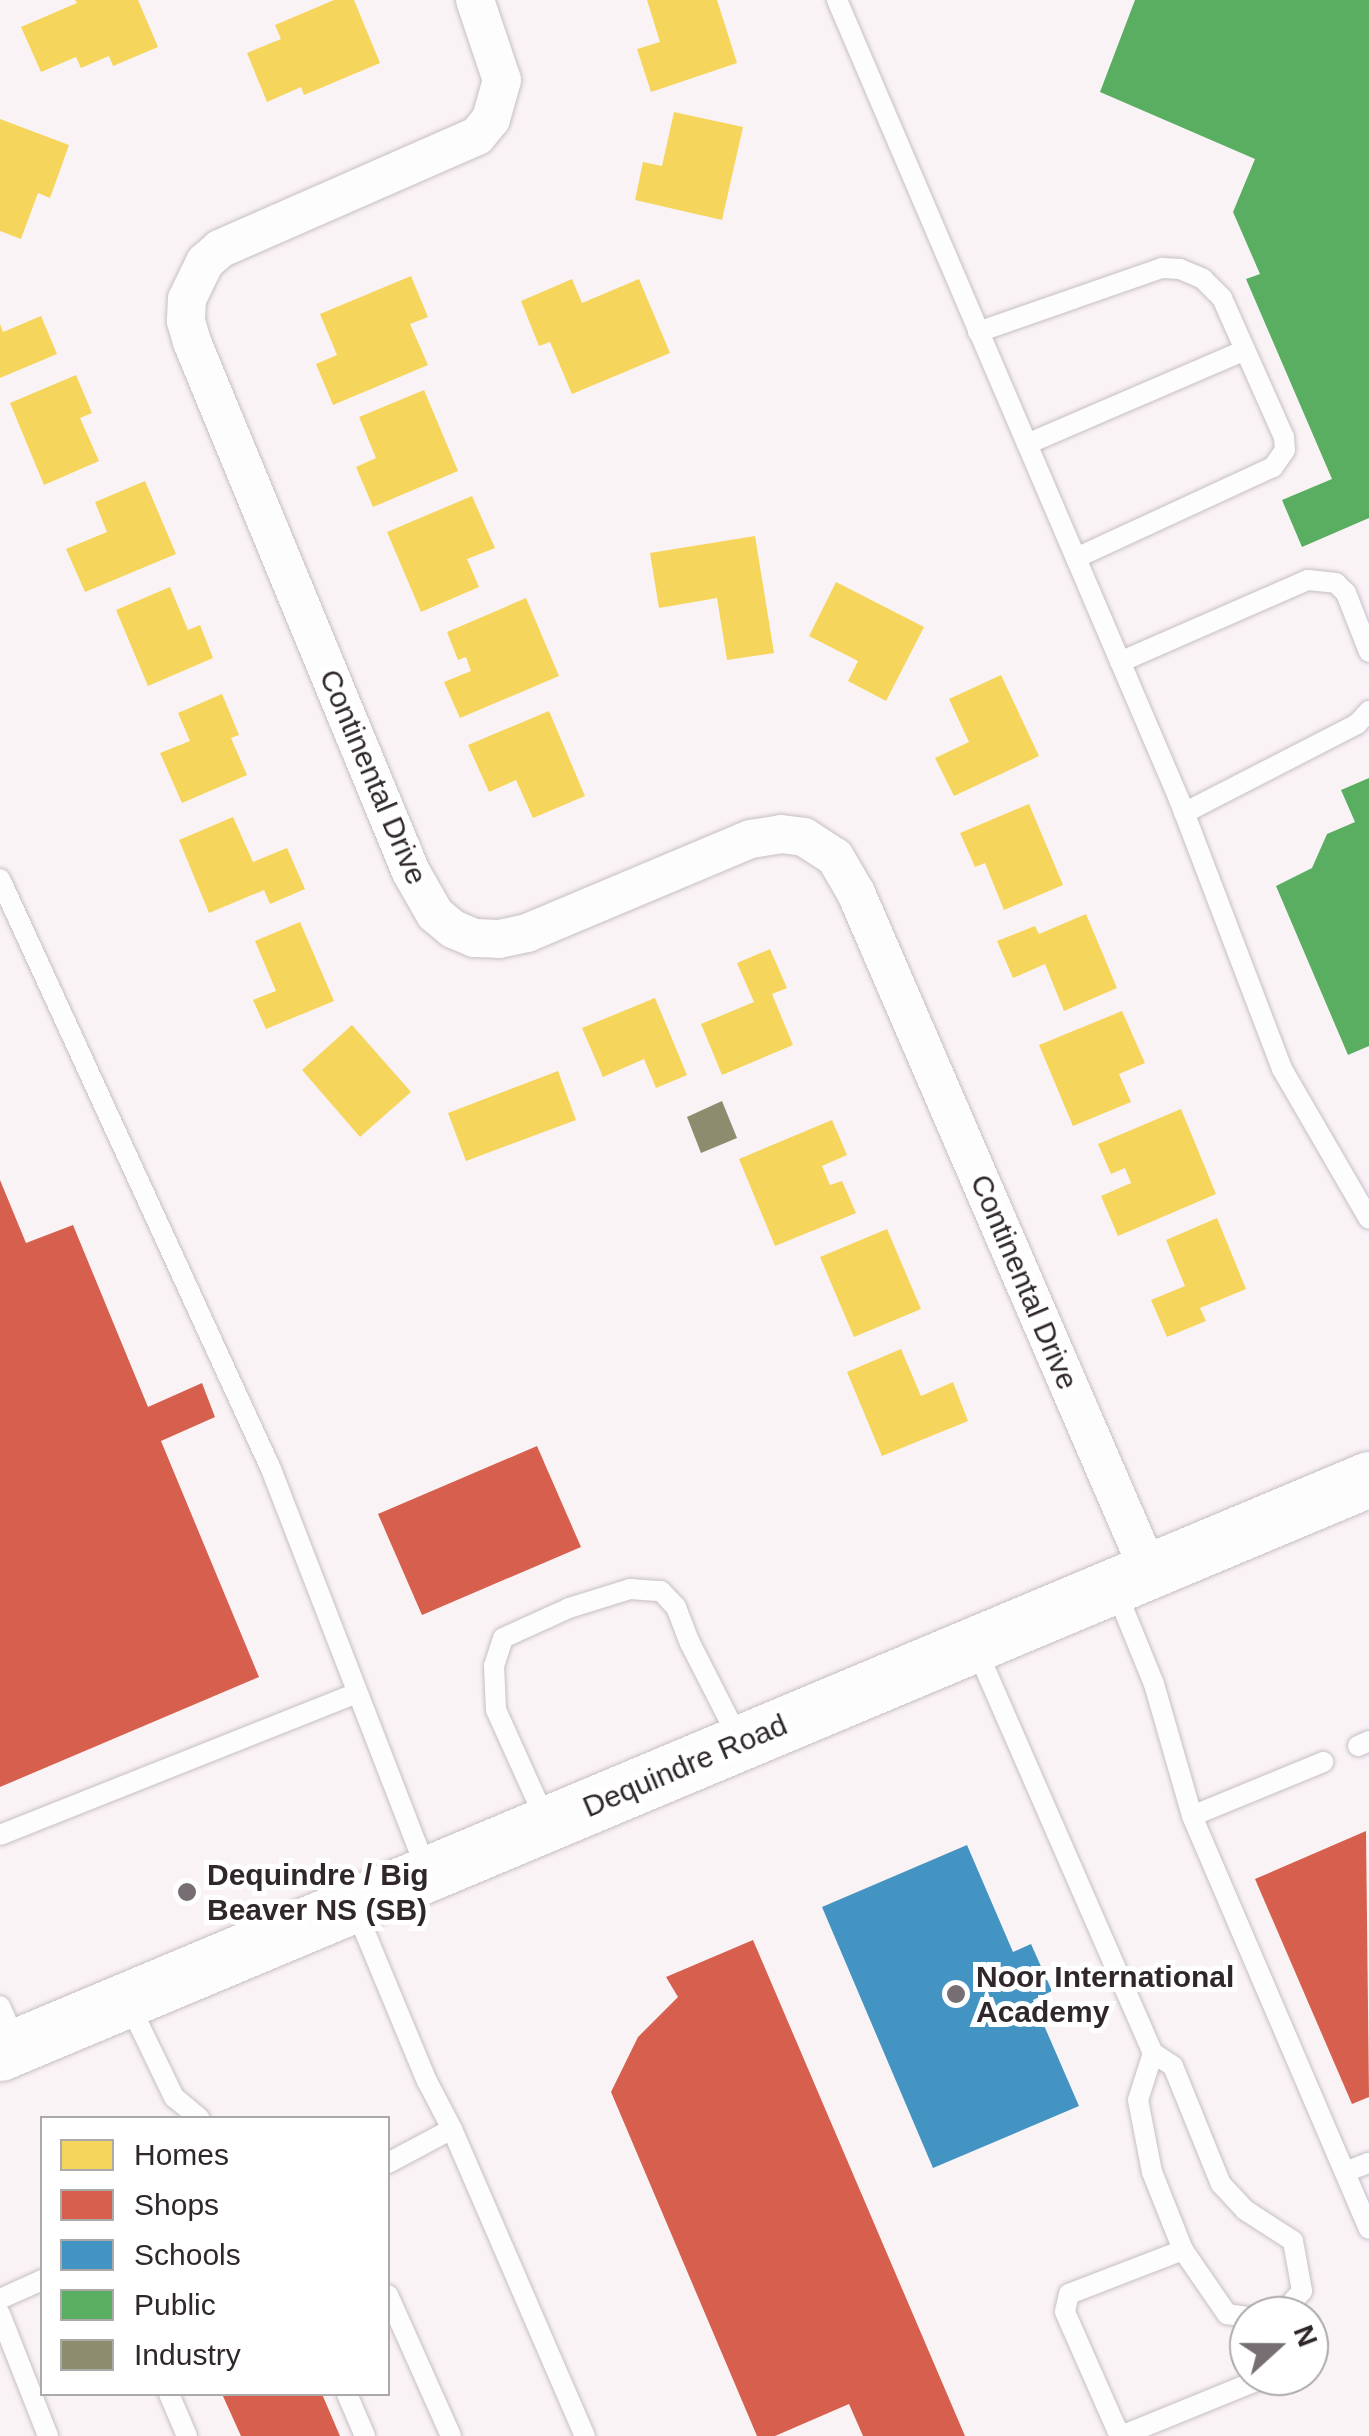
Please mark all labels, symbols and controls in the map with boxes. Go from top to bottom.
street label: Continental Drive [311,664,435,890]
street label: Continental Drive [962,1169,1086,1395]
street label: Dequindre Road [577,1707,793,1825]
place label: Dequindre / Big Beaver NS (SB) [207,1857,429,1928]
marker: Dequindre / Big Beaver NS (SB) [176,1881,198,1903]
place label: Noor International Academy [976,1959,1234,2030]
marker: Noor International Academy [945,1983,967,2005]
legend [40,2116,390,2396]
text: Homes [134,2138,229,2171]
text: Shops [134,2188,219,2221]
text: Schools [134,2238,241,2271]
text: Public [134,2288,216,2321]
north arrow [1229,2296,1329,2396]
text: N [1288,2321,1324,2351]
text: Industry [134,2338,241,2371]

